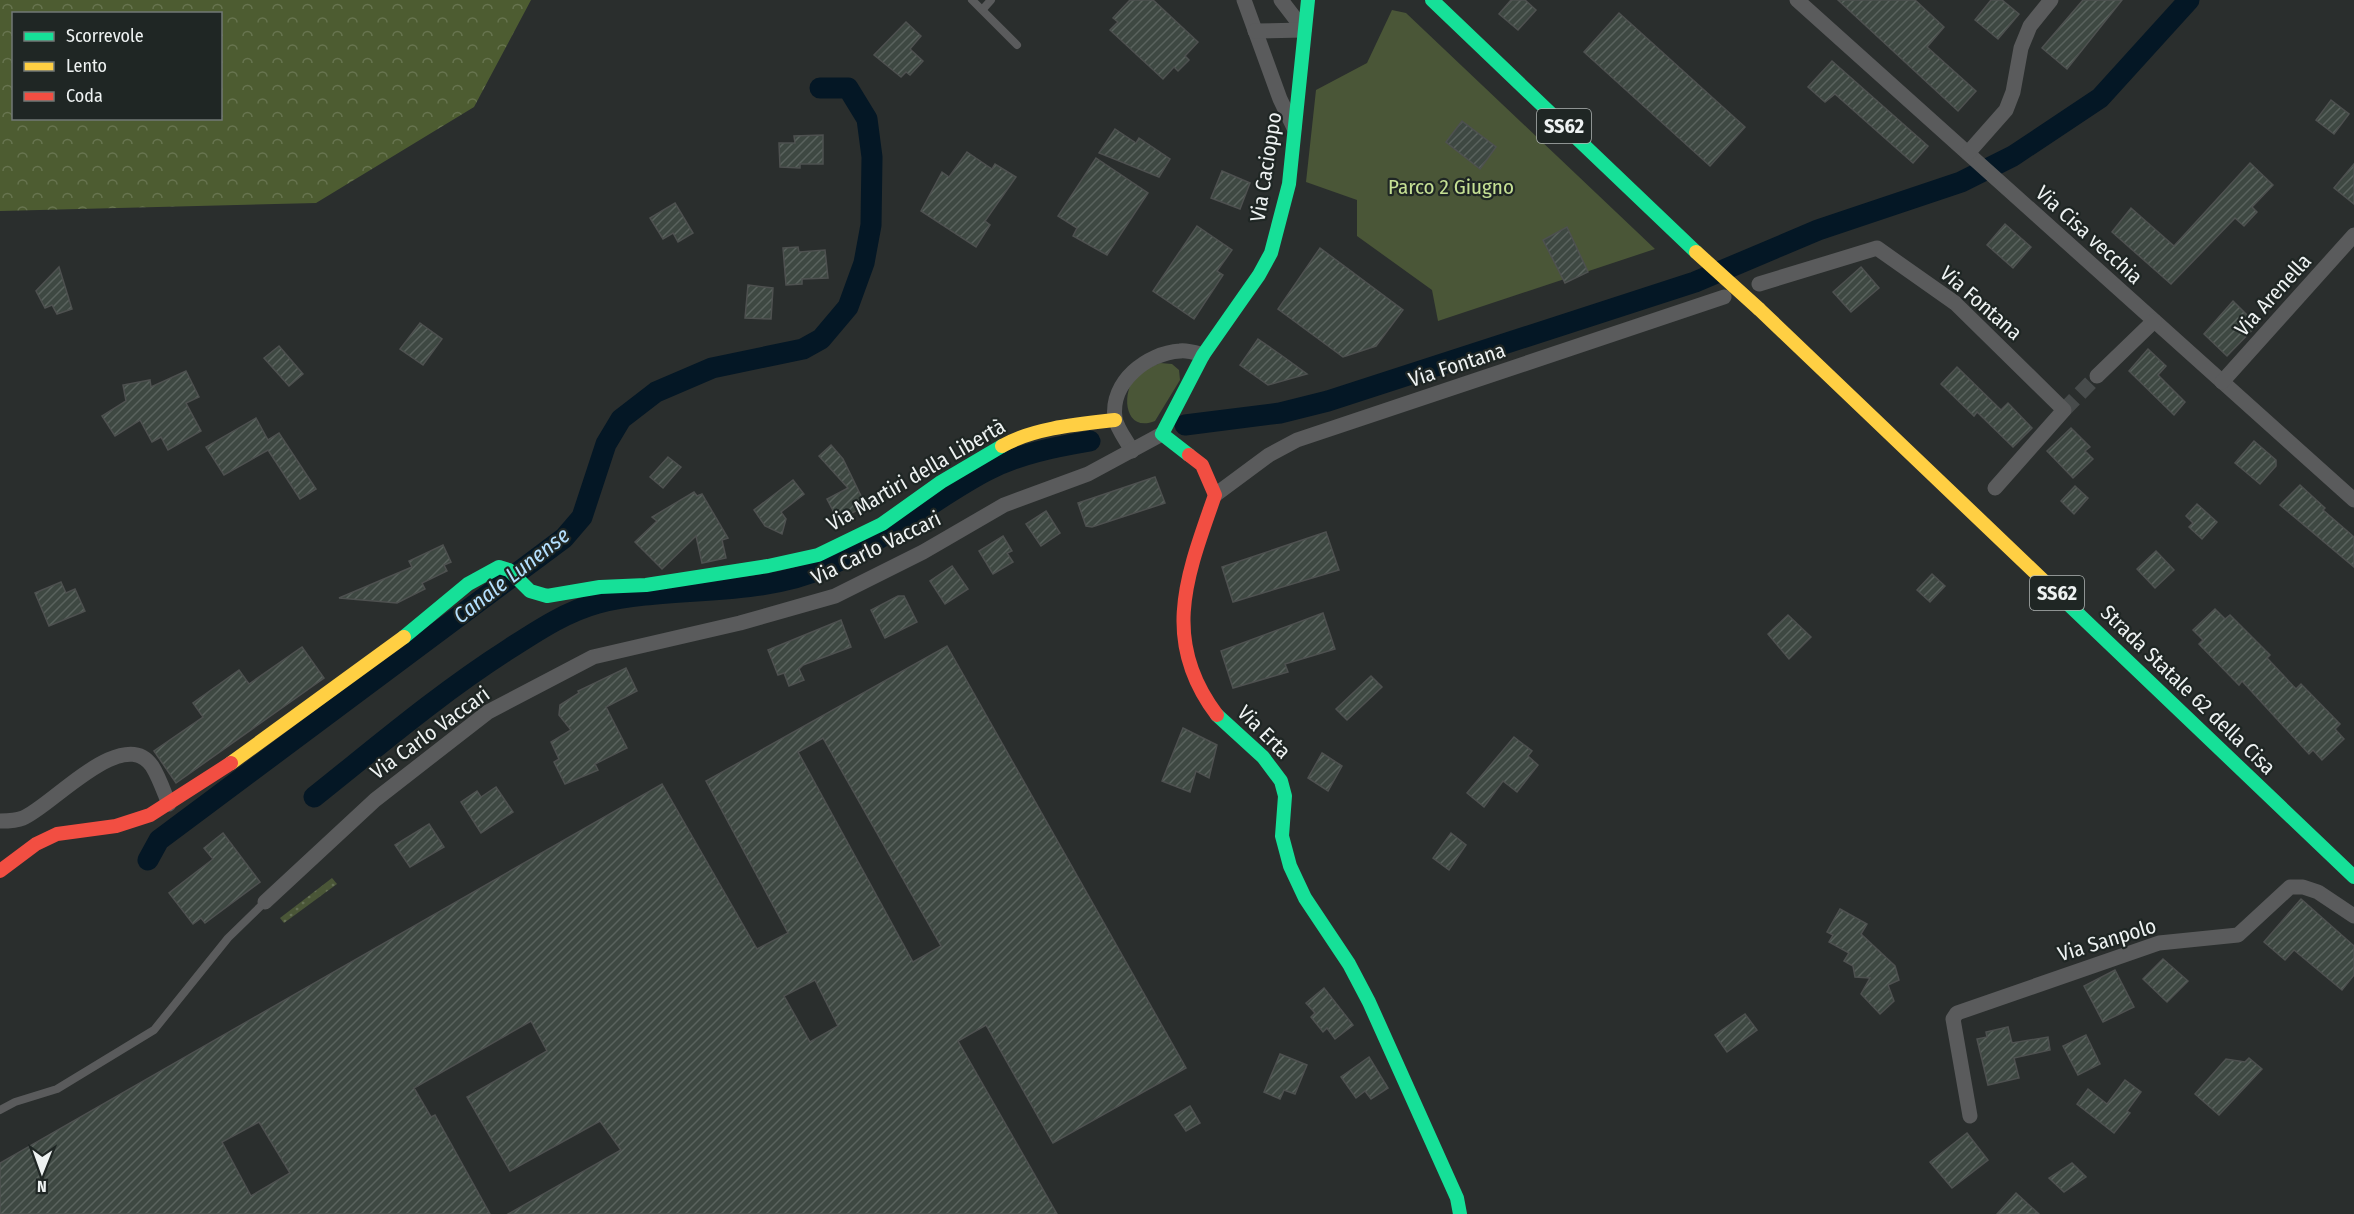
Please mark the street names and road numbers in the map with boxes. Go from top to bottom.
road number: SS62 [1537,109,1591,143]
street label: Via Cacioppo [1245,110,1287,224]
street label: Via Cisa vecchia [2030,180,2148,290]
street label: Via Arenella [2229,248,2317,342]
street label: Via Fontana [1935,260,2027,346]
street label: Via Fontana [1405,337,1509,393]
street label: Via Martiri della Libertà [822,413,1010,537]
street label: Via Carlo Vaccari [807,505,945,591]
road number: SS62 [2030,576,2084,610]
street label: Strada Statale 62 della Cisa [2095,600,2281,780]
street label: Via Carlo Vaccari [365,681,495,785]
street label: Via Erta [1232,700,1296,764]
street label: Via Sanpolo [2055,913,2159,967]

